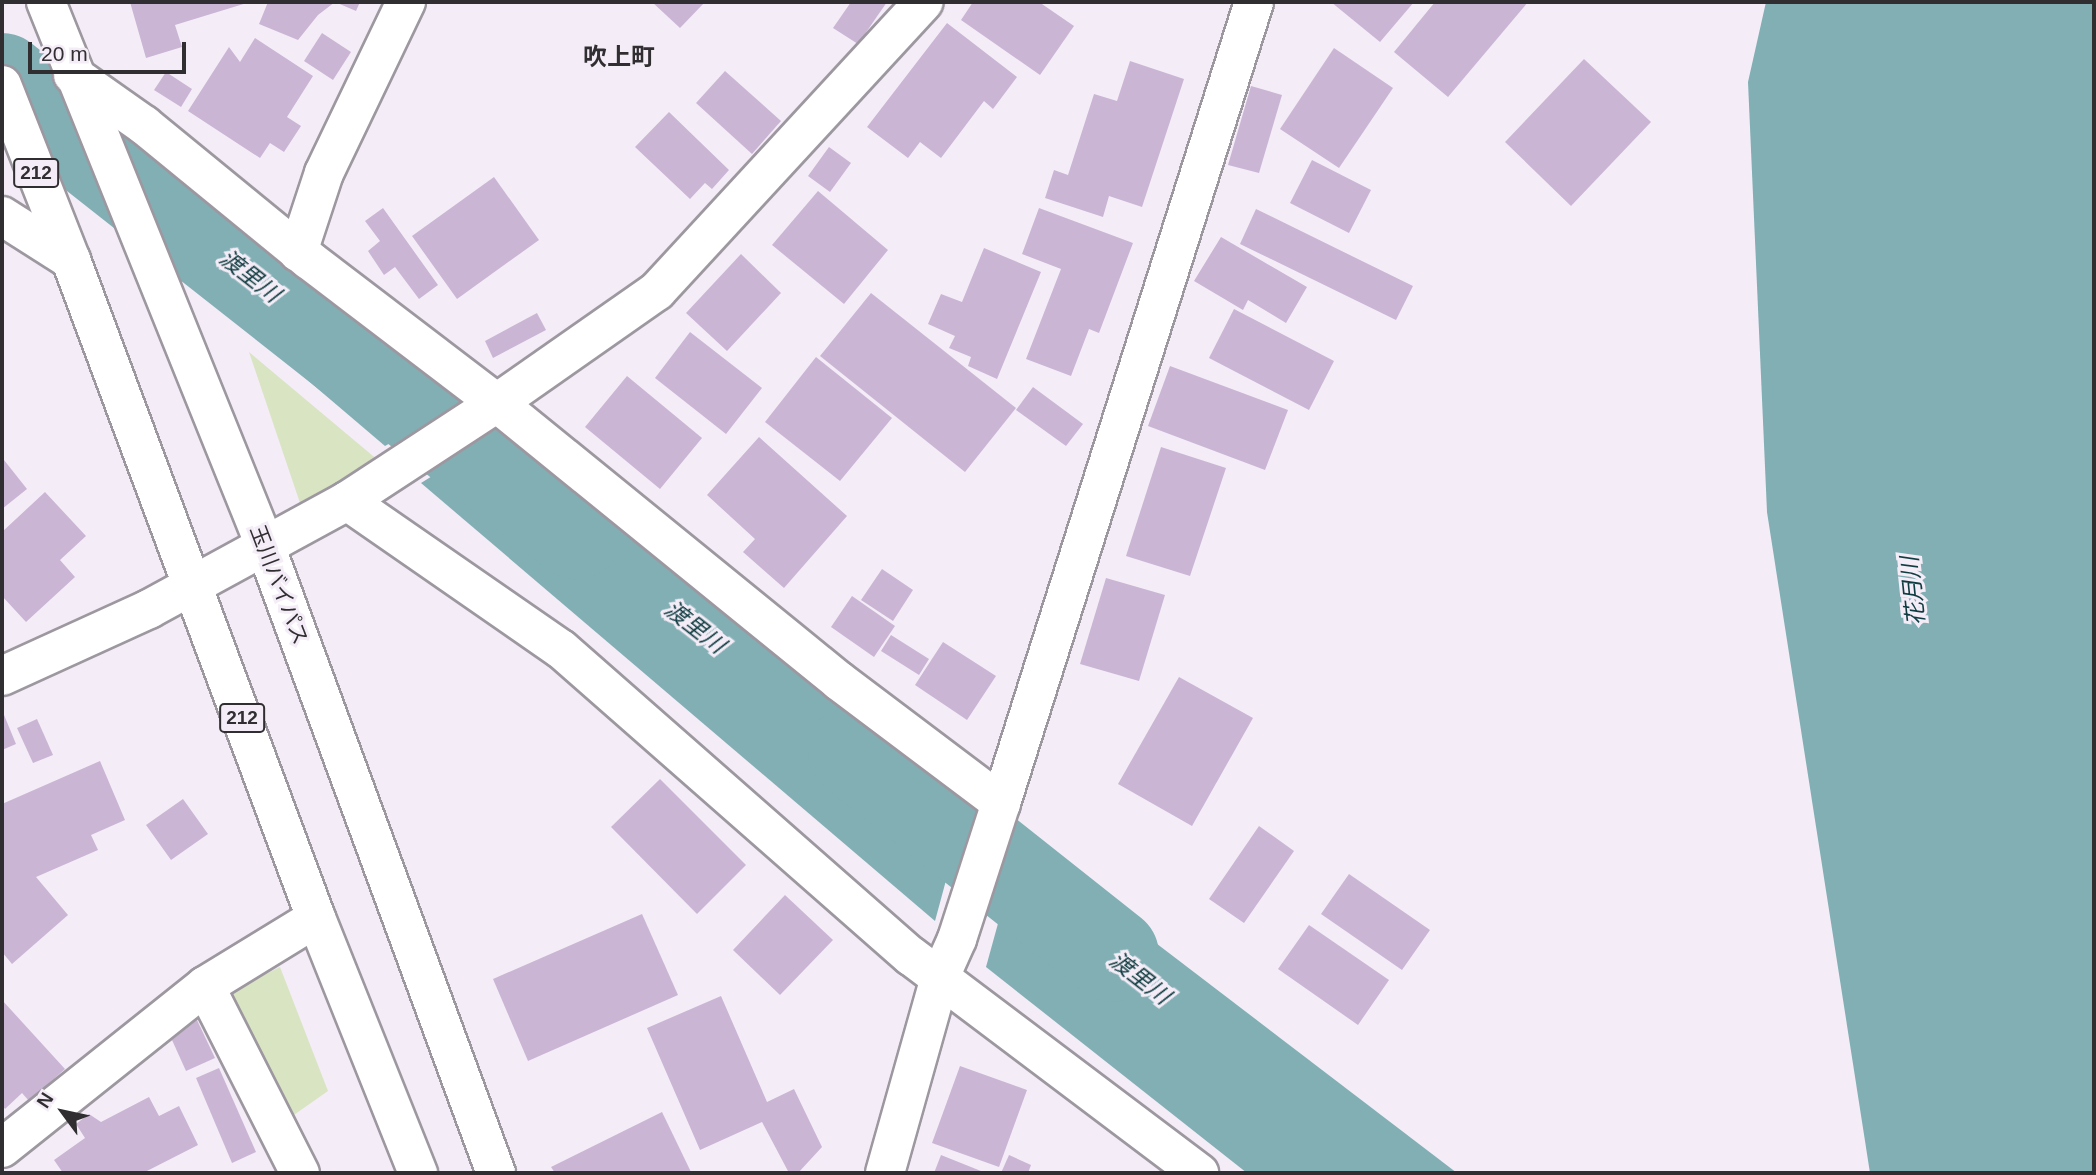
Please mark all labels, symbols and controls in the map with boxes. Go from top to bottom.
scale bar [32,28,189,72]
text: 20 m [41,42,88,65]
district label: 吹上町 [583,43,655,71]
road number: 212 [12,158,60,188]
water label: 渡里川 [214,244,286,308]
street label: 玉川バイパス [245,522,313,648]
water label: 花月川 [1896,555,1930,627]
water label: 渡里川 [659,595,731,659]
road number: 212 [218,702,266,734]
water label: 渡里川 [1104,946,1176,1010]
north arrow [28,1077,98,1147]
text: N [32,1089,58,1112]

